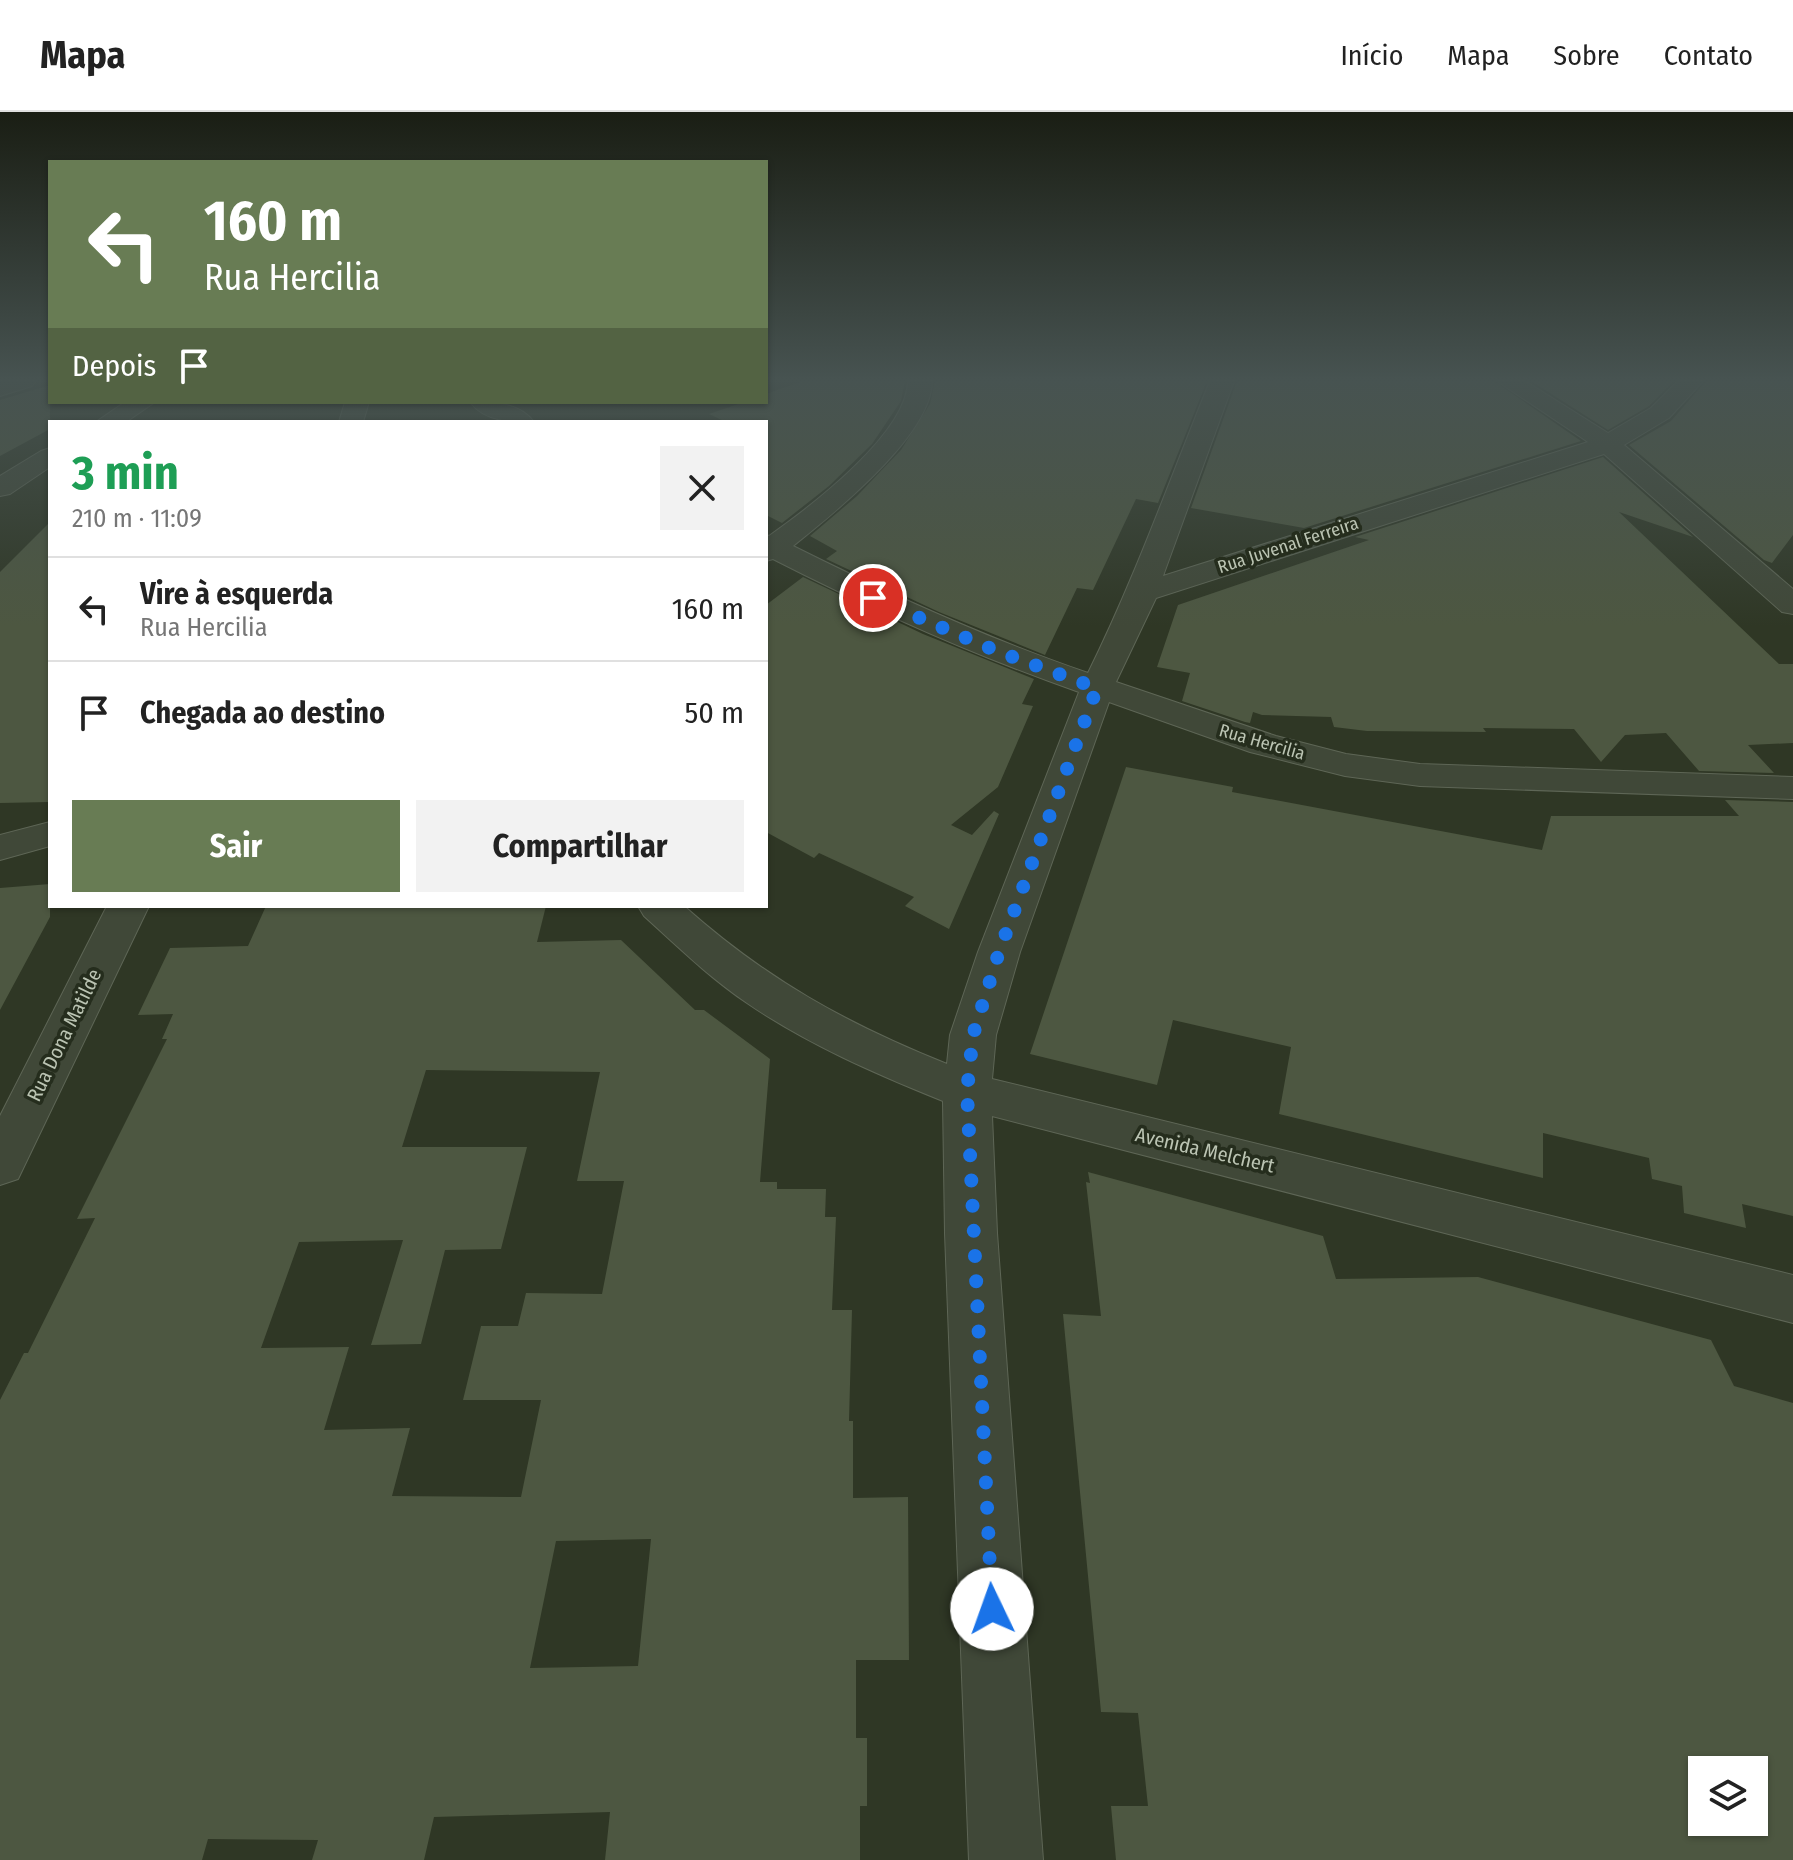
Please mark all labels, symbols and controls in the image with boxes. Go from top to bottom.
text: Mapa [40,32,125,78]
text: Início [1340,39,1403,72]
text: Mapa [1447,39,1509,72]
text: Sobre [1553,39,1620,72]
text: Contato [1664,39,1753,72]
text: 160 m [204,188,342,255]
icon: left [72,192,176,296]
text: Rua Hercilia [204,256,380,300]
icon: arrive [172,344,216,388]
text: Depois [72,348,156,384]
text: 3 min [72,444,179,502]
button: close [660,446,744,530]
text: 210 m · 11:09 [72,503,202,534]
street label: Rua Juvenal Ferreira [1215,512,1361,578]
pin [839,564,907,632]
text: Vire à esquerda [140,576,333,612]
icon: arrive [851,576,895,620]
icon: left [72,587,116,631]
text: 160 m [672,591,744,627]
text: Rua Hercilia [140,612,267,643]
icon: arrive [72,691,116,735]
text: Chegada ao destino [140,695,385,731]
text: 50 m [684,695,744,731]
street label: Rua Hercilia [1217,719,1308,765]
button: Sair [72,800,400,892]
button: Compartilhar [416,800,744,892]
street label: Rua Dona Matilde [22,965,106,1105]
street label: Avenida Melchert [1133,1122,1277,1178]
position arrow [950,1567,1034,1651]
map controls [1688,1756,1768,1836]
button: layers [1688,1756,1768,1836]

